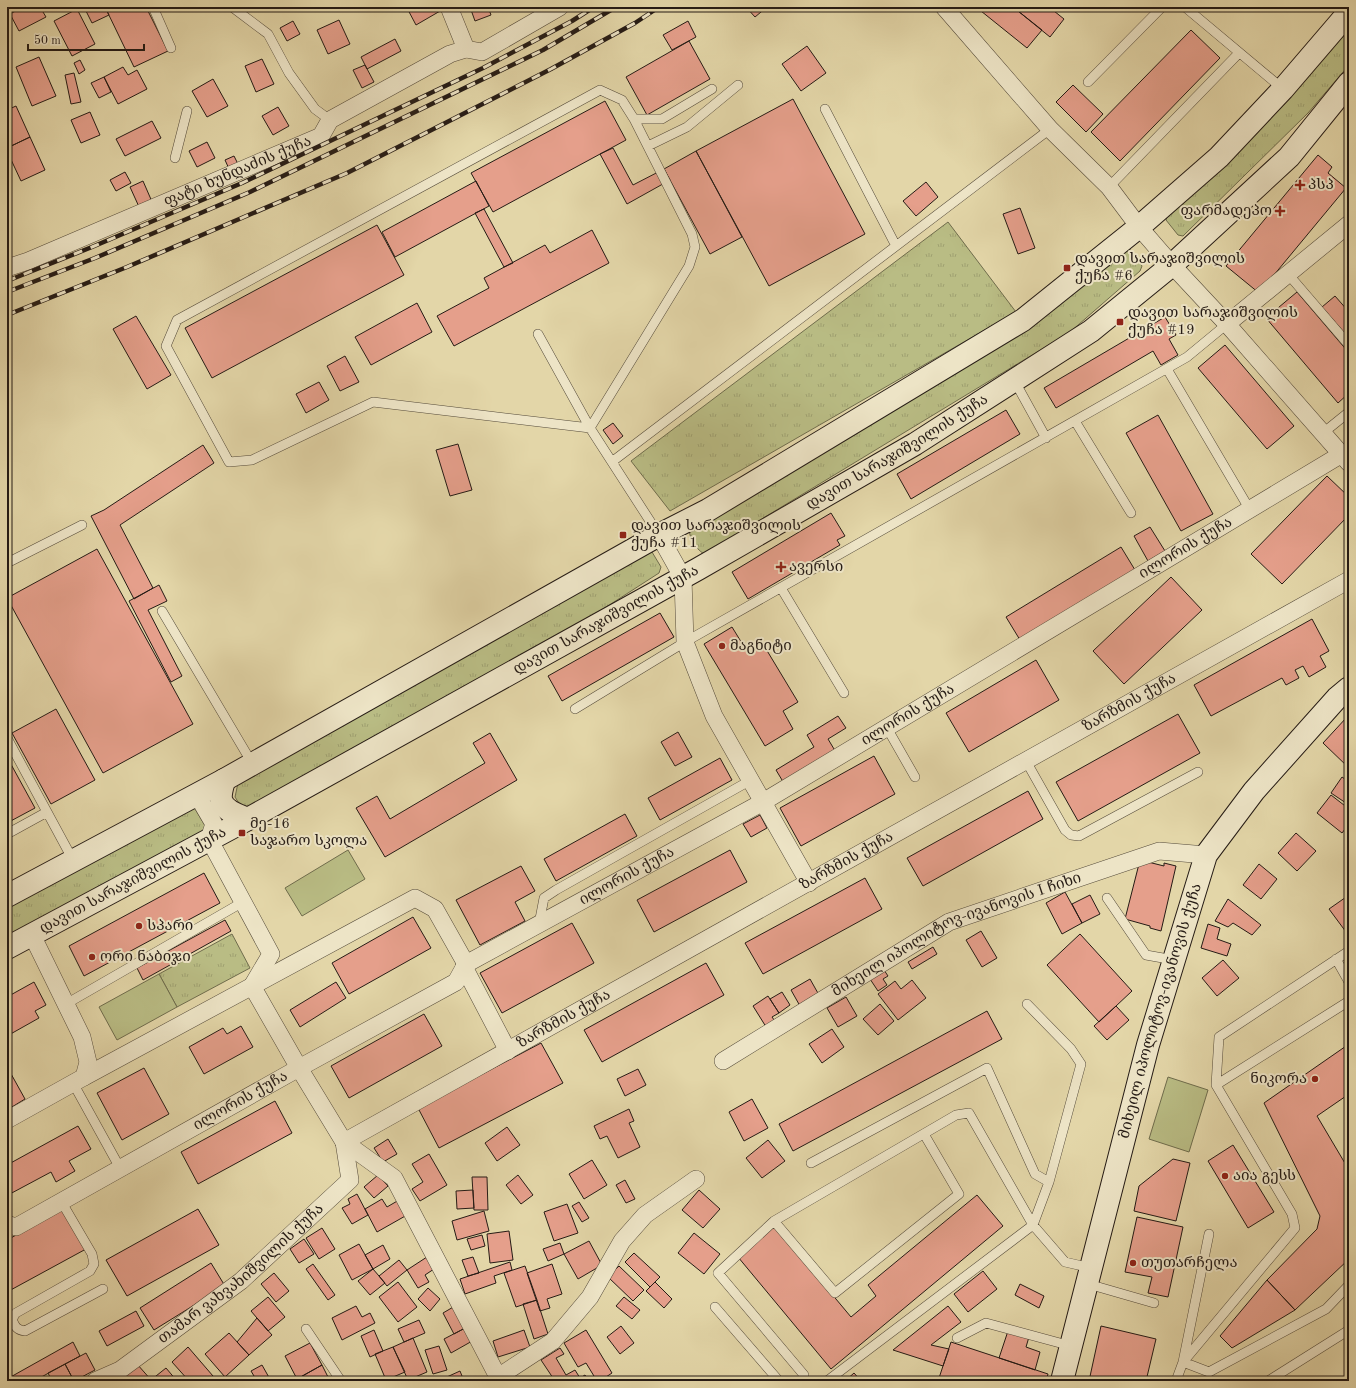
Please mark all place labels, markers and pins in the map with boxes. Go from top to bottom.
place label: პსპ [1308,178,1334,193]
marker: პსპ [1295,180,1305,190]
place label: ფარმადეპო [1181,204,1272,219]
marker: ფარმადეპო [1275,206,1285,216]
place label: დავით სარაჯიშვილის ქუჩა #6 [1075,252,1245,284]
marker: დავით სარაჯიშვილის ქუჩა #6 [1062,263,1072,273]
place label: დავით სარაჯიშვილის ქუჩა #19 [1128,306,1298,338]
marker: დავით სარაჯიშვილის ქუჩა #19 [1115,317,1125,327]
place label: დავით სარაჯიშვილის ქუჩა #11 [631,519,801,551]
marker: დავით სარაჯიშვილის ქუჩა #11 [618,530,628,540]
place label: ავერსი [789,560,843,575]
marker: ავერსი [776,562,786,572]
place label: მაგნიტი [730,638,792,654]
marker: მაგნიტი [717,641,727,651]
place label: მე-16 საჯარო სკოლა [250,817,367,849]
marker: მე-16 საჯარო სკოლა [237,828,247,838]
place label: სპარი [147,919,193,934]
marker: სპარი [134,921,144,931]
place label: ორი ნაბიჯი [100,949,191,965]
marker: ორი ნაბიჯი [87,952,97,962]
place label: ნიკორა [1250,1071,1307,1087]
marker: ნიკორა [1310,1074,1320,1084]
place label: აია გესს [1233,1169,1296,1184]
marker: აია გესს [1220,1171,1230,1181]
place label: თუთარჩელა [1141,1256,1238,1271]
marker: თუთარჩელა [1128,1258,1138,1268]

